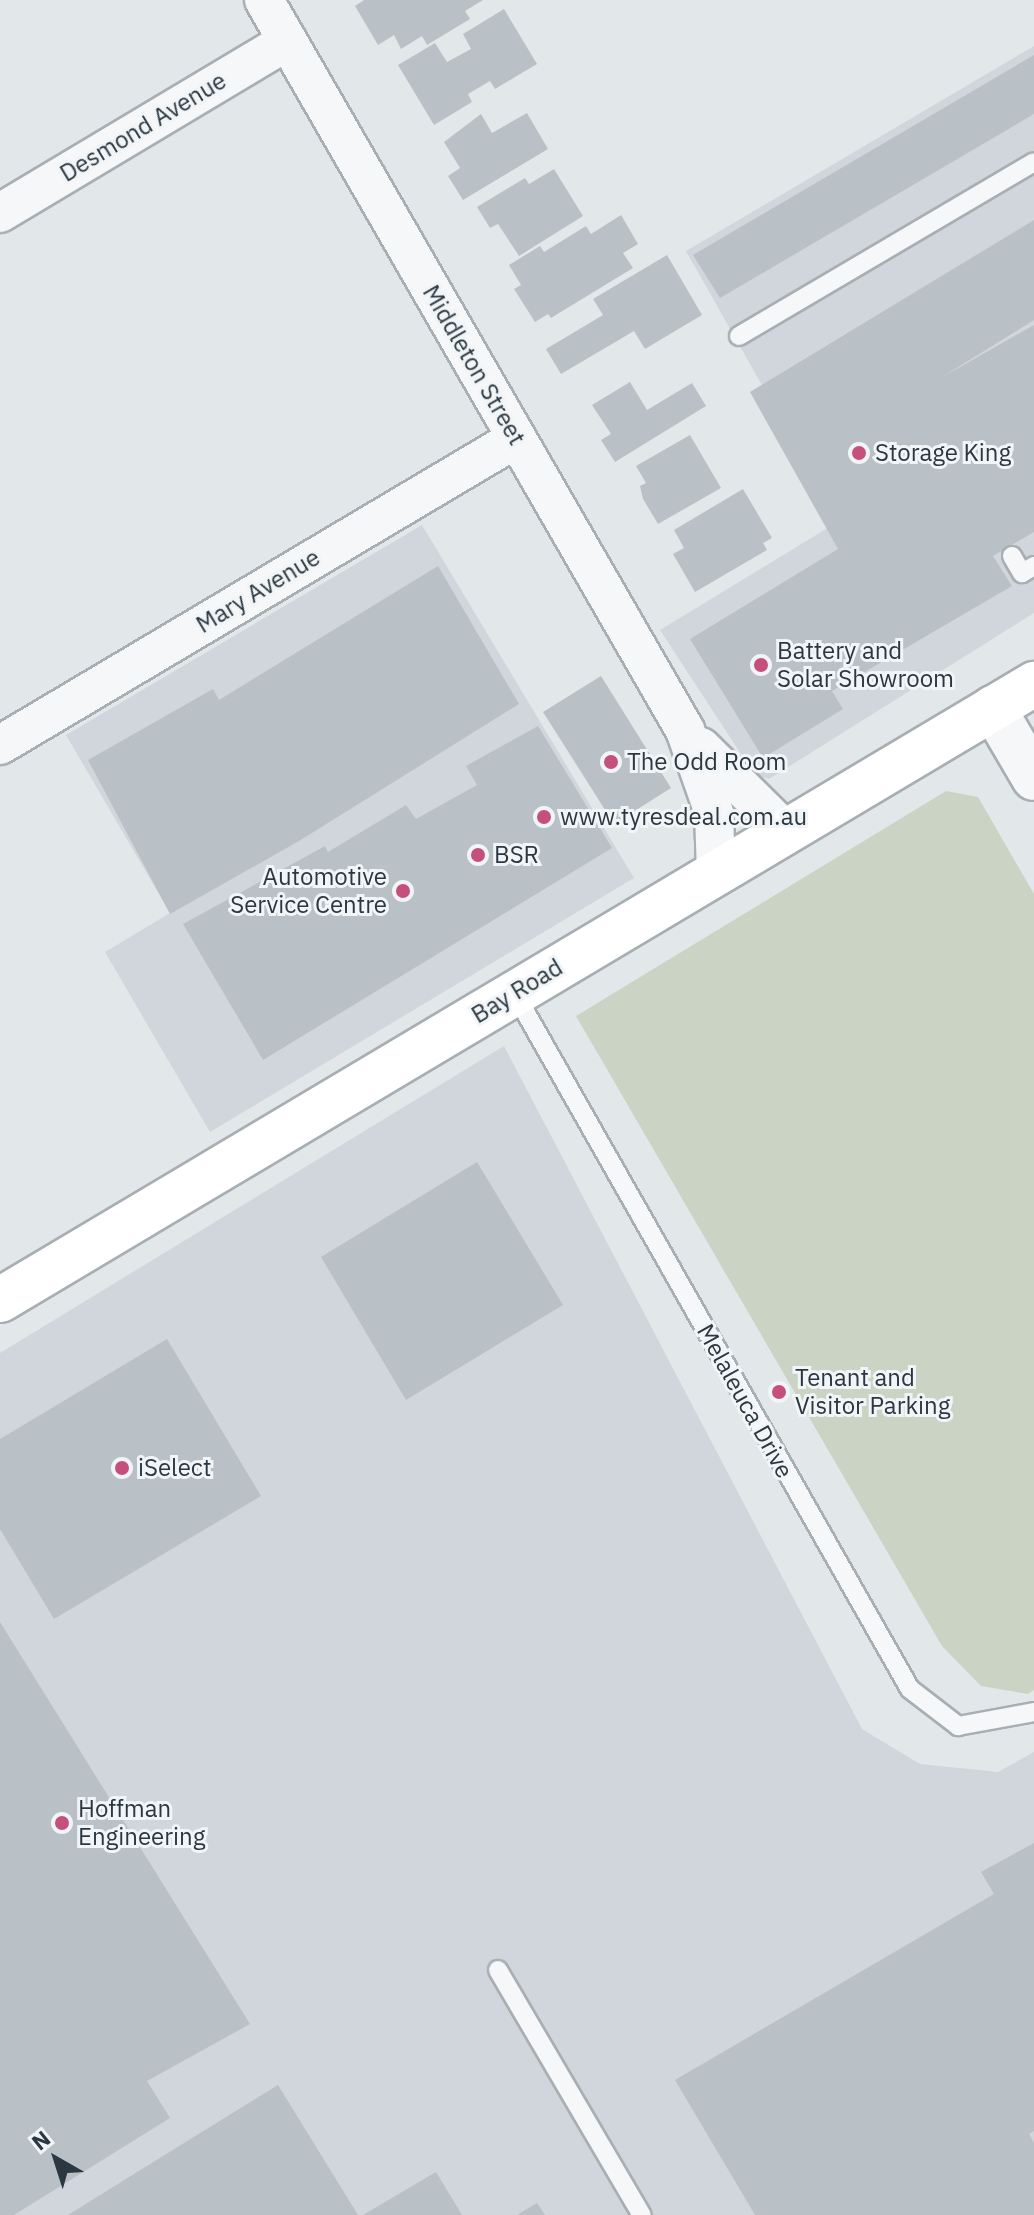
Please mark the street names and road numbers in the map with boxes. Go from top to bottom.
street label: Desmond Avenue [55,66,231,188]
street label: Middleton Street [417,280,531,450]
street label: Mary Avenue [191,543,325,639]
street label: Bay Road [466,953,568,1029]
street label: Melaleuca Drive [691,1319,799,1483]

